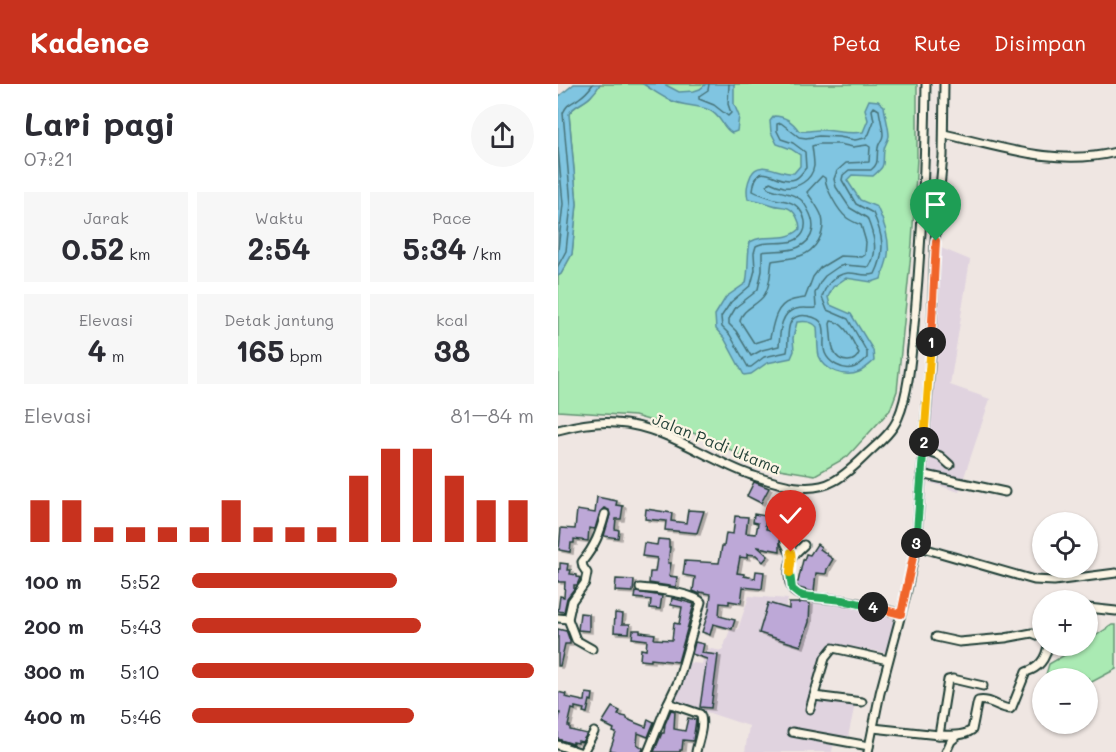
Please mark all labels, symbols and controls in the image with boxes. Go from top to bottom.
text: Kadence [30,24,150,60]
text: Peta [833,29,881,56]
text: Rute [914,29,961,56]
text: Disimpan [994,29,1086,56]
text: Lari pagi [24,101,176,144]
button: share [471,104,534,167]
text: 07:21 [24,145,74,171]
pin [910,179,961,241]
icon: arrive [919,188,952,221]
text: Jarak [83,207,129,228]
text: Waktu [255,207,303,228]
text: Pace [432,207,472,228]
text: 0.52 [61,228,124,268]
text: 2:54 [248,228,310,268]
text: 5:34 [403,228,467,268]
text: km [124,243,151,264]
text: /km [467,243,501,264]
text: Elevasi [79,309,133,330]
text: Detak jantung [224,309,334,330]
text: kcal [436,309,468,330]
pin: 1 [916,327,946,357]
text: 4 [88,330,107,370]
text: 165 [236,330,285,370]
text: 38 [434,330,470,370]
text: 1 [927,331,935,352]
text: m [107,345,124,366]
text: bpm [285,345,322,366]
text: Elevasi [24,402,92,428]
text: 81–84 m [450,402,534,428]
street label: Jalan Padi Utama [650,408,784,478]
pin: 2 [909,427,939,457]
text: 2 [920,431,928,452]
pin [765,490,816,552]
icon: check [774,499,807,532]
map controls [1032,512,1098,734]
button: locate [1032,512,1098,578]
pin: 3 [901,528,931,558]
text: 3 [911,532,921,553]
text: 100 m [24,568,82,594]
text: 5:52 [120,568,161,594]
button: + [1032,590,1098,656]
pin: 4 [858,592,888,622]
text: 4 [868,596,878,617]
text: 200 m [24,613,84,639]
text: 5:43 [120,613,161,639]
text: 300 m [24,658,85,684]
text: 5:10 [120,658,159,684]
button: − [1032,668,1098,734]
text: 400 m [24,703,85,729]
text: 5:46 [120,703,162,729]

